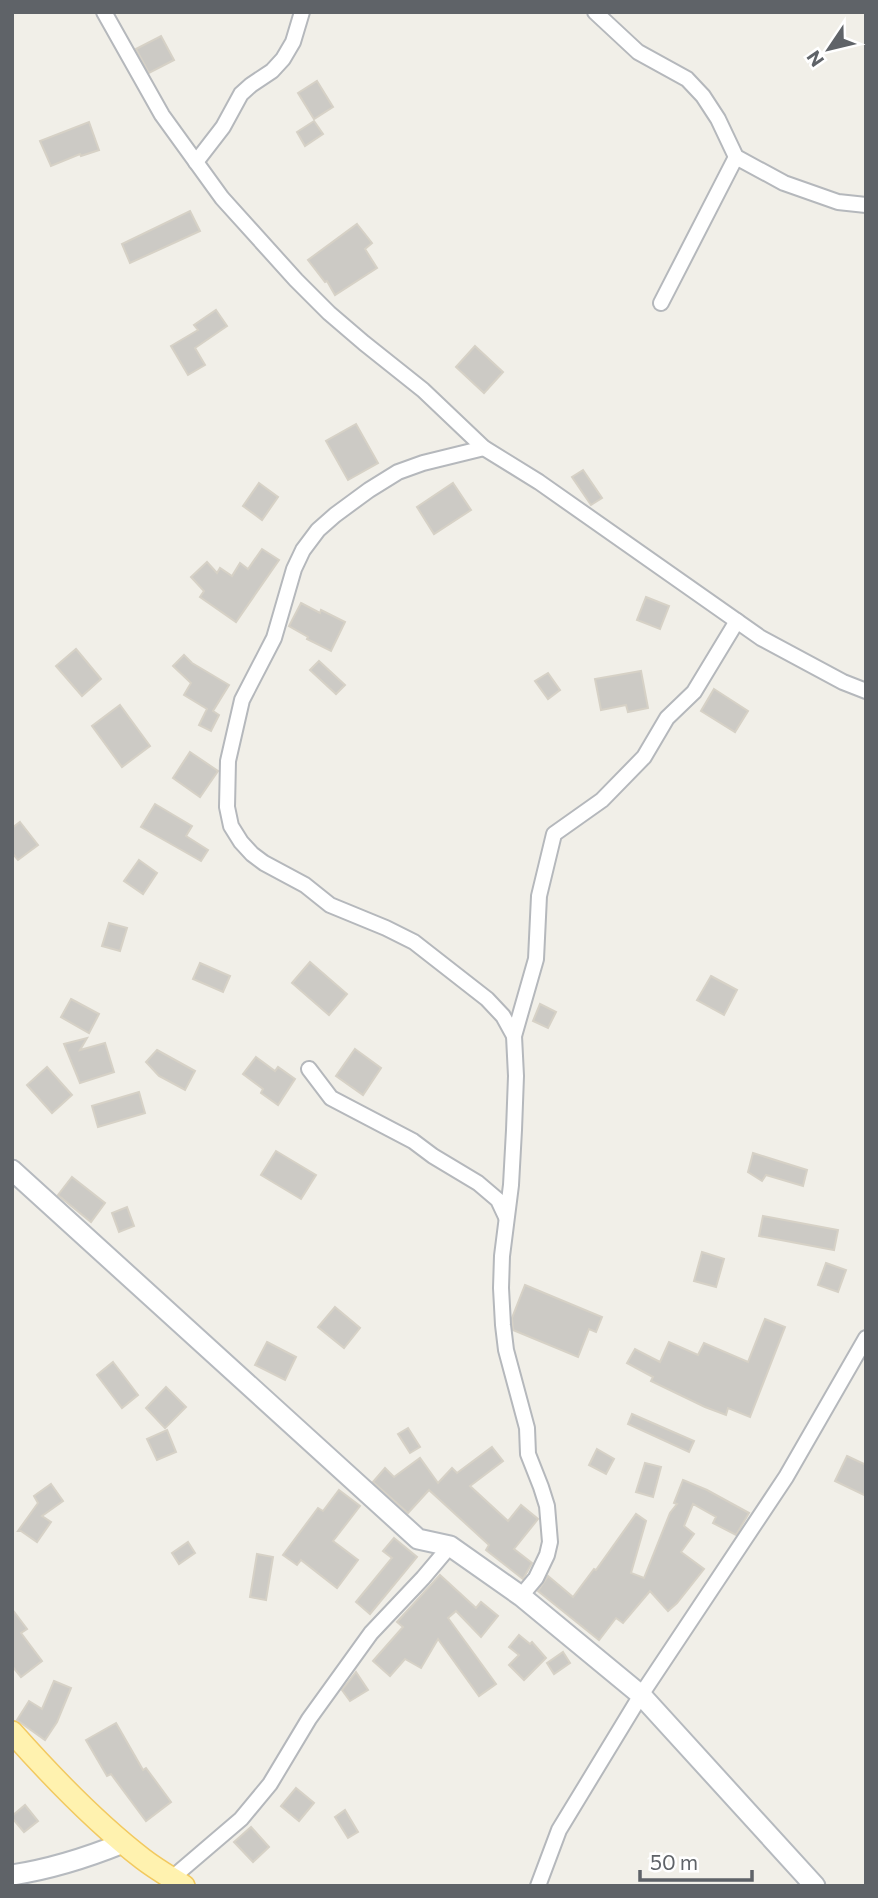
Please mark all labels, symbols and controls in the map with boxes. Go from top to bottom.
north arrow [794,14,864,84]
text: N [801,47,828,71]
scale bar [640,1839,752,1883]
text: 50 m [650,1849,698,1874]

